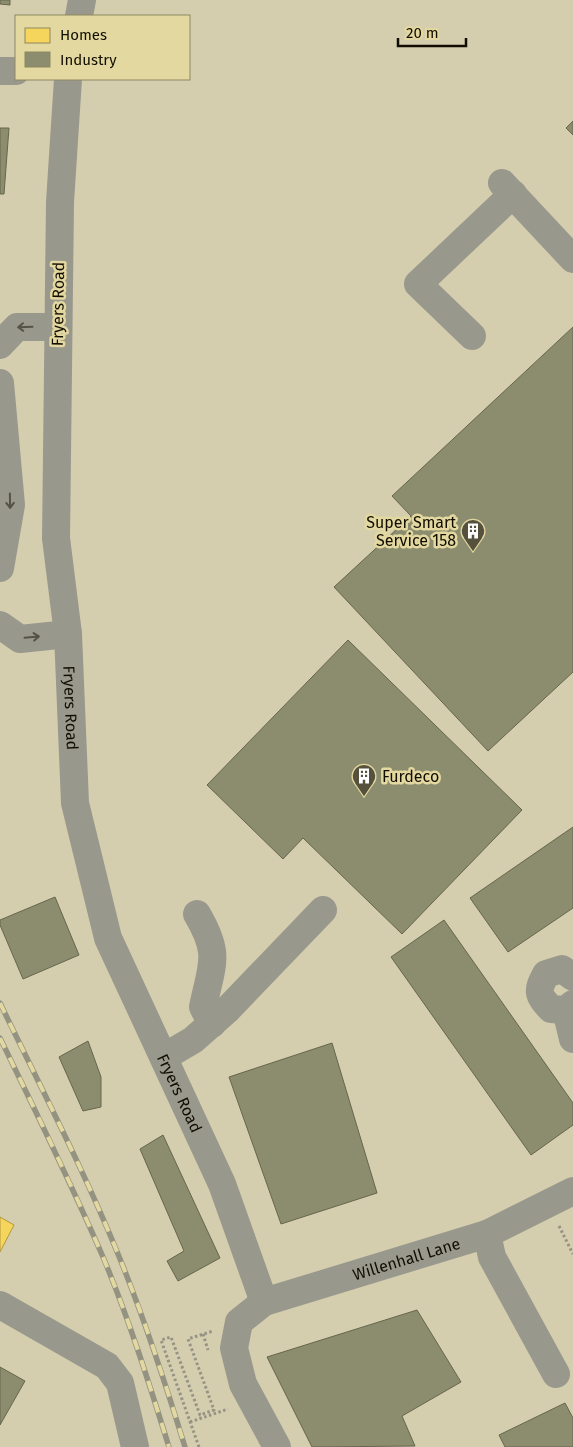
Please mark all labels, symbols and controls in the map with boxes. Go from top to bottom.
legend [15,15,190,80]
scale bar [398,15,466,47]
text: 20 m [406,24,439,42]
text: Homes [60,26,107,44]
text: Industry [60,51,117,69]
street label: Fryers Road [48,262,68,346]
one-way arrow [18,322,34,332]
one-way arrow [6,493,15,509]
place label: Super Smart Service 158 [366,513,456,550]
building icon: Super Smart Service 158 [460,518,486,552]
one-way arrow [24,633,40,642]
street label: Fryers Road [60,665,82,751]
building icon: Furdeco [351,763,377,797]
place label: Furdeco [382,767,439,786]
street label: Fryers Road [153,1051,206,1135]
street label: Willenhall Lane [350,1233,462,1284]

